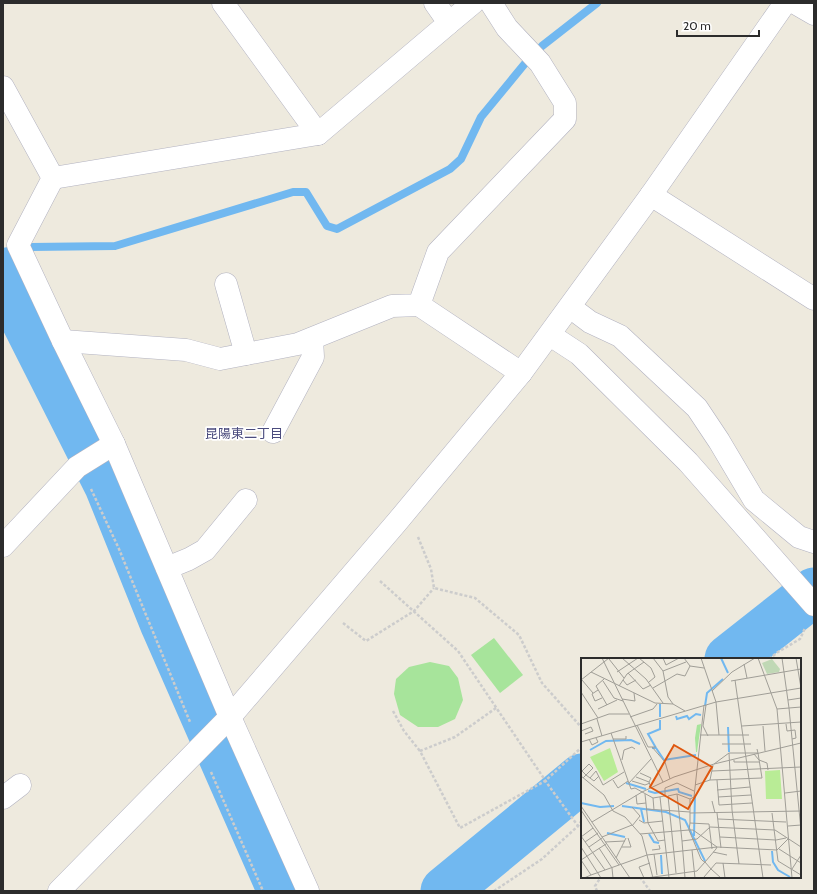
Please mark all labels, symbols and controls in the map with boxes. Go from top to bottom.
scale bar [677,12,759,38]
text: 20 m [683,18,711,33]
district label: 昆陽東二丁目 [205,425,283,441]
inset map [581,658,801,878]

